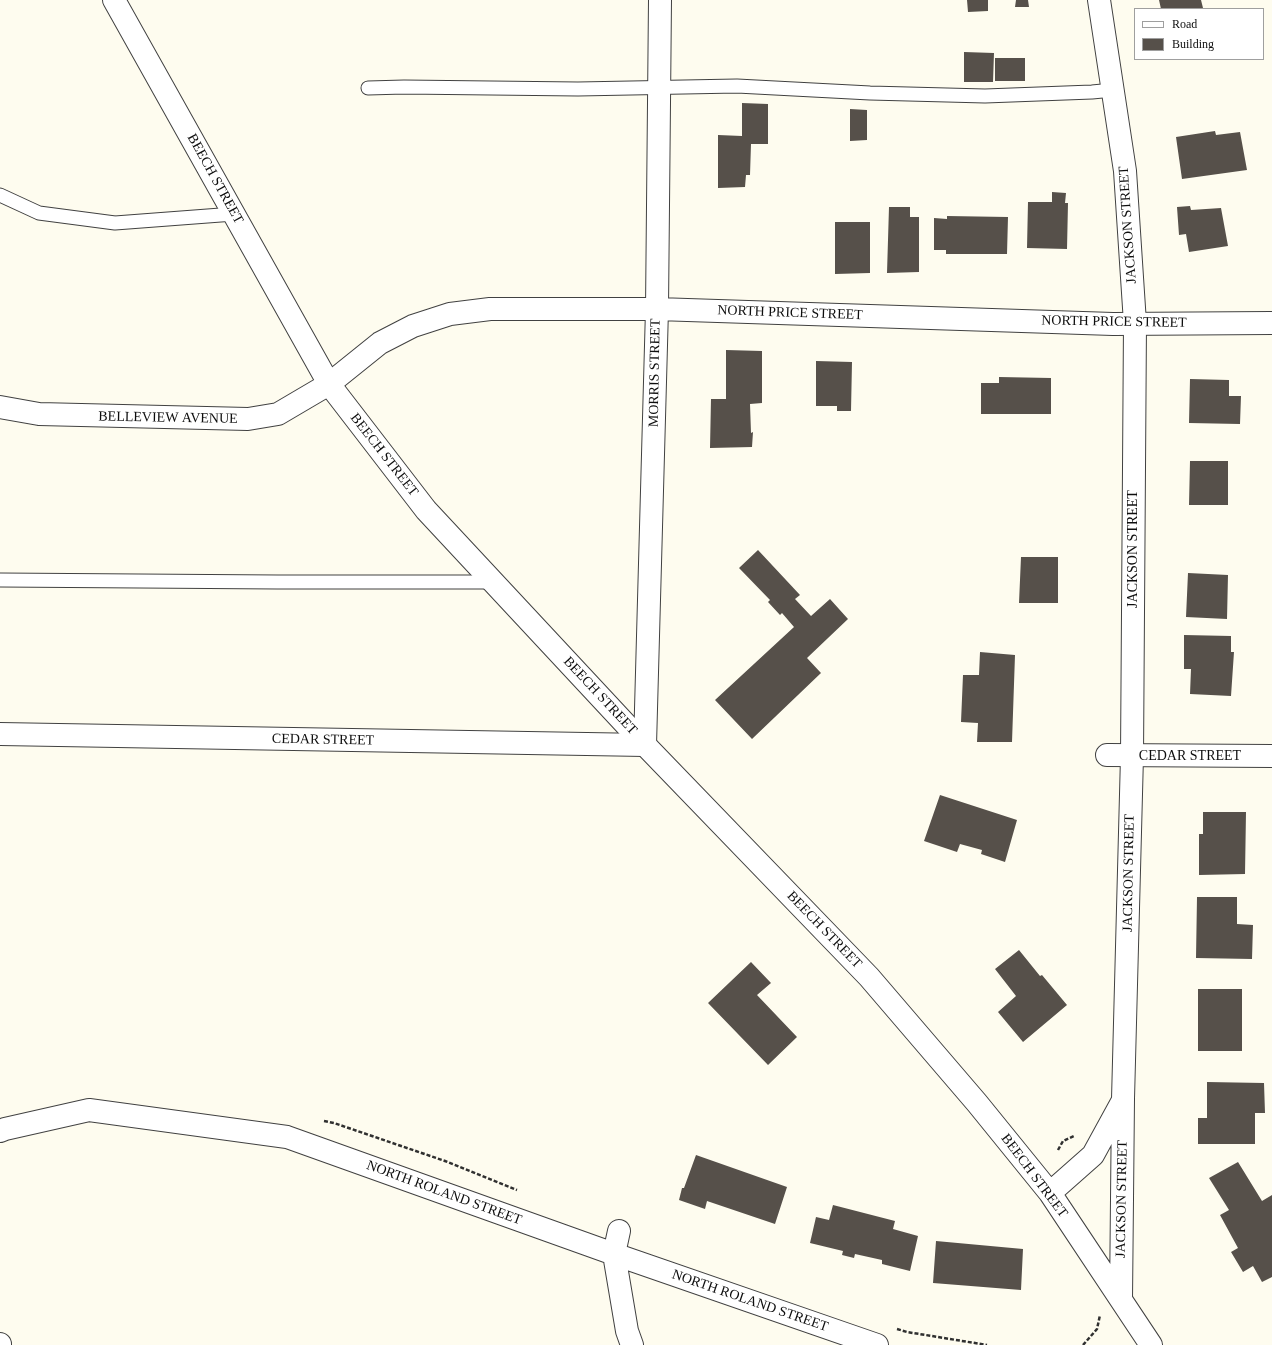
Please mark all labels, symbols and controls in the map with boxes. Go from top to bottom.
legend [1134,8,1264,60]
text: Road [1172,17,1197,31]
text: Building [1172,37,1214,51]
street label: BEECH STREET [183,131,247,227]
street label: JACKSON STREET [1116,166,1140,284]
street label: NORTH PRICE STREET [717,302,863,324]
street label: NORTH PRICE STREET [1041,312,1187,332]
street label: MORRIS STREET [646,319,664,427]
street label: BELLEVIEW AVENUE [98,408,238,428]
street label: BEECH STREET [346,410,422,500]
street label: JACKSON STREET [1125,490,1141,608]
street label: BEECH STREET [560,653,640,739]
street label: CEDAR STREET [272,731,374,749]
street label: CEDAR STREET [1139,748,1241,764]
street label: JACKSON STREET [1120,814,1138,932]
street label: BEECH STREET [783,888,865,972]
street label: BEECH STREET [997,1131,1071,1221]
street label: JACKSON STREET [1113,1140,1131,1258]
street label: NORTH ROLAND STREET [364,1157,524,1229]
street label: NORTH ROLAND STREET [670,1266,830,1336]

